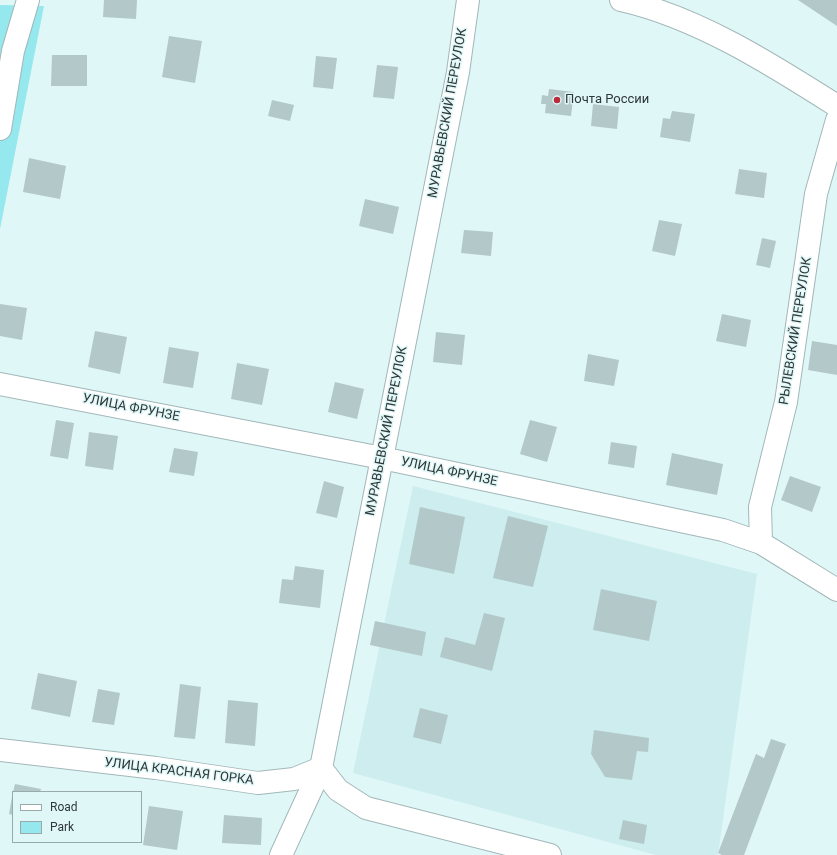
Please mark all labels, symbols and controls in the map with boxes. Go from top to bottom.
street label: МУРАВЬЕВСКИЙ ПЕРЕУЛОК [425,27,471,199]
place label: Почта России [565,92,649,108]
marker: Почта России [552,95,562,105]
street label: РЫЛЕВСКИЙ ПЕРЕУЛОК [777,256,815,406]
street label: МУРАВЬЕВСКИЙ ПЕРЕУЛОК [363,345,411,517]
street label: УЛИЦА ФРУНЗЕ [81,391,181,425]
street label: УЛИЦА ФРУНЗЕ [399,454,499,490]
street label: УЛИЦА КРАСНАЯ ГОРКА [103,755,255,789]
legend [12,791,142,843]
text: Road [50,800,78,814]
text: Park [50,820,74,834]

